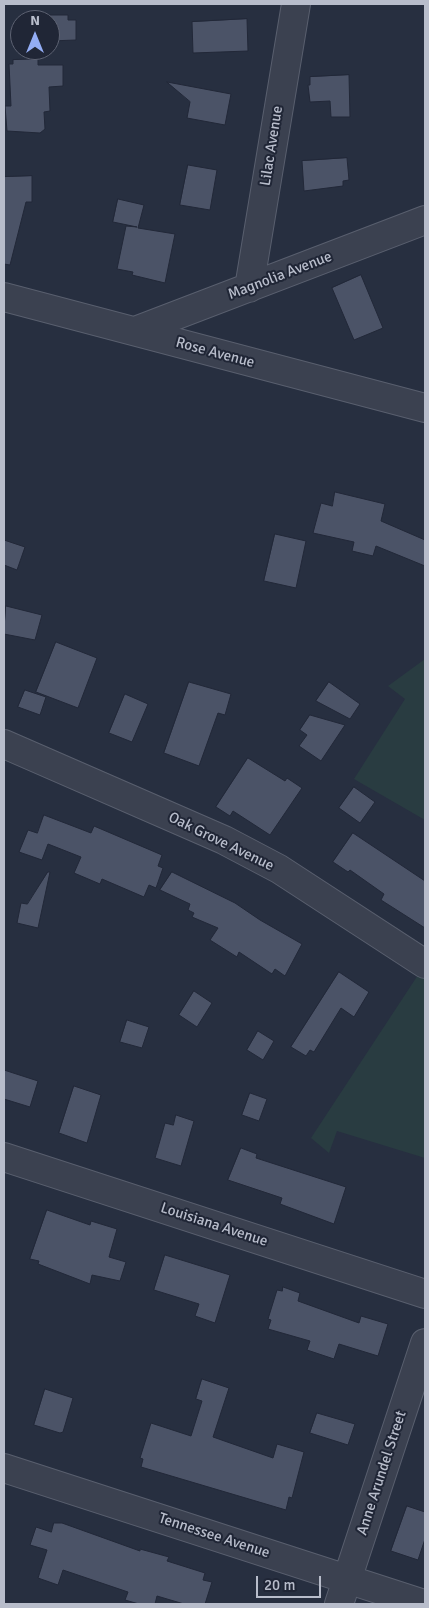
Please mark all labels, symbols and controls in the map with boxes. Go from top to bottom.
north arrow [10,10,60,60]
text: N [30,12,40,29]
street label: Lilac Avenue [257,105,287,187]
street label: Magnolia Avenue [226,248,334,304]
street label: Rose Avenue [174,334,256,372]
street label: Oak Grove Avenue [165,809,277,875]
street label: Louisiana Avenue [158,1199,270,1251]
street label: Anne Arundel Street [353,1409,411,1537]
street label: Tennessee Avenue [156,1510,272,1562]
scale bar [259,1566,324,1598]
text: 20 m [264,1576,295,1594]

